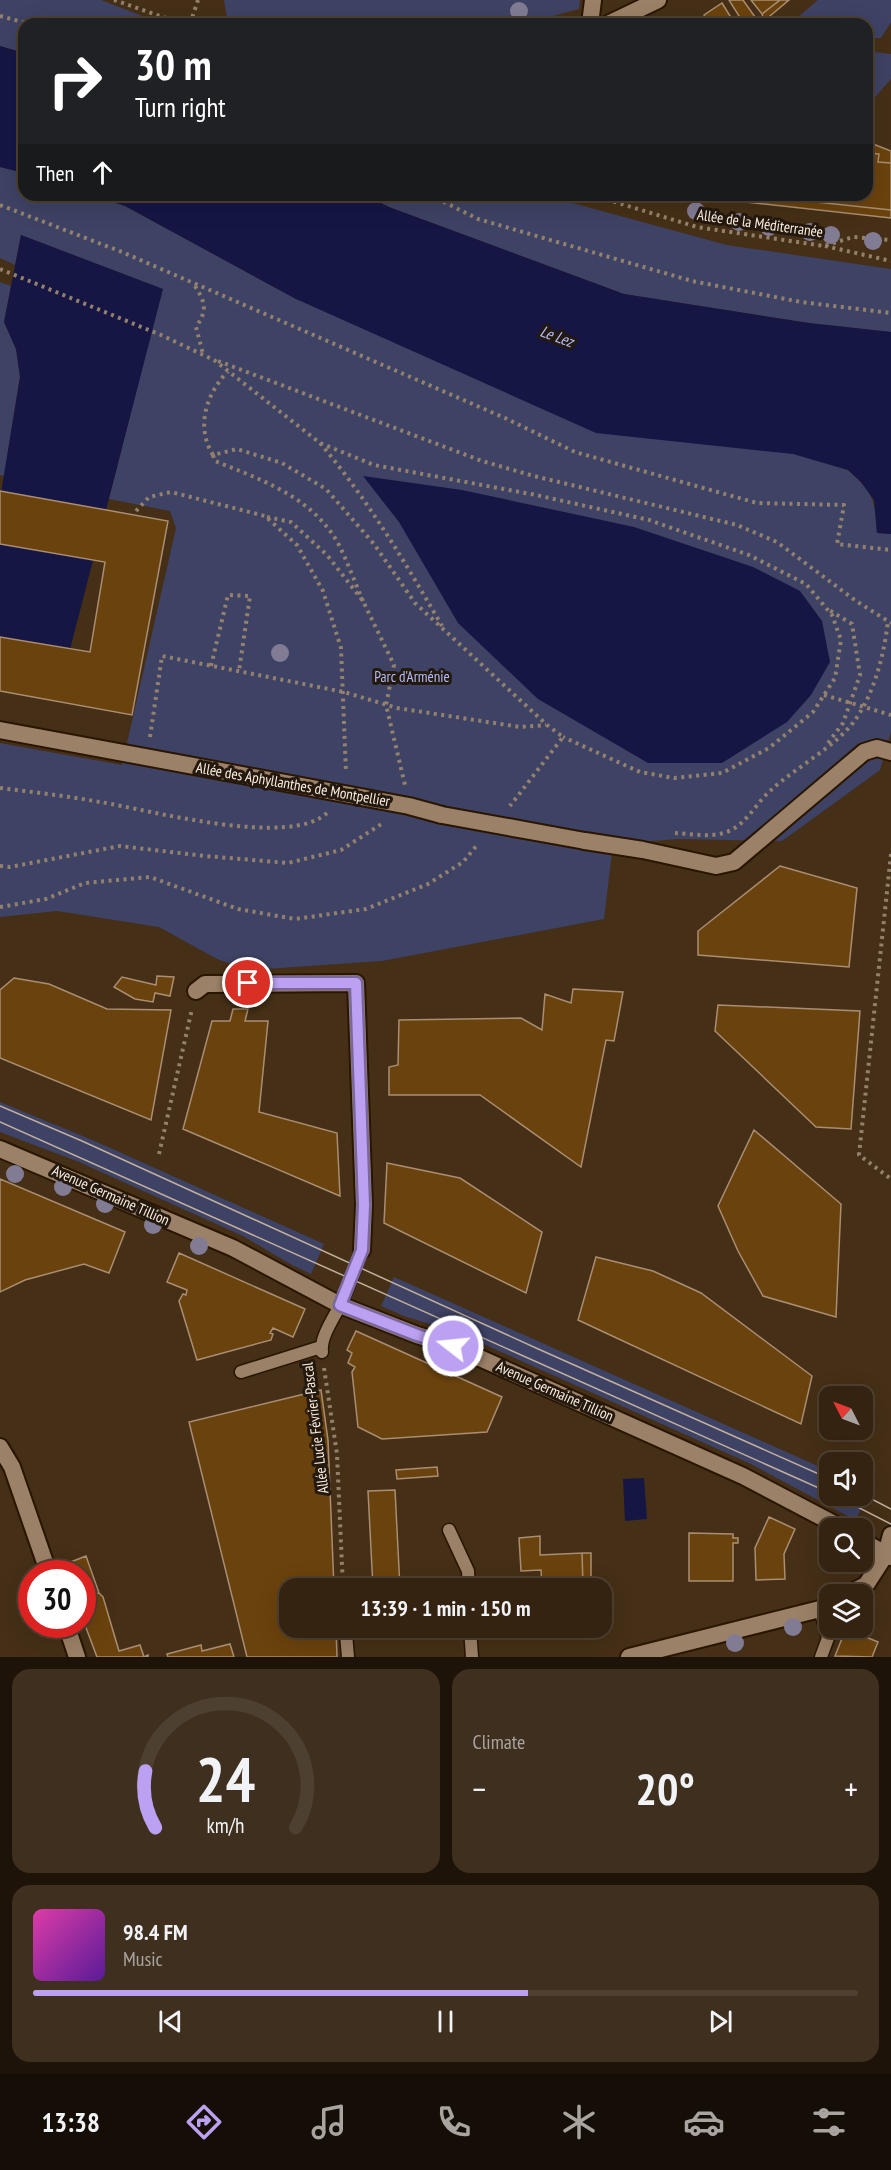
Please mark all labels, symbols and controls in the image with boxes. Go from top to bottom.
text: 30 m [135,37,212,92]
icon: right [36,42,114,120]
text: Turn right [135,90,226,124]
icon: ahead [86,156,119,189]
text: Then [36,159,74,187]
street label: Allée de la Méditerranée [696,205,824,241]
water label: Le Lez [538,321,579,352]
park label: Parc d'Arménie [374,667,450,686]
street label: Allée des Aphyllanthes de Montpellier [195,758,392,811]
pin [222,957,273,1008]
icon: arrive [231,966,264,999]
street label: Avenue Germaine Tillion [49,1161,173,1229]
position arrow [421,1314,485,1378]
street label: Avenue Germaine Tillion [493,1357,617,1425]
street label: Allée Lucie Février-Pascal [297,1361,332,1495]
north arrow [819,1386,873,1440]
map controls [819,1386,873,1638]
button: sound [819,1452,873,1506]
button: search [819,1518,873,1572]
speed limit sign: 30 [18,1560,96,1638]
button: layers [819,1584,873,1638]
text: 13:39 · 1 min · 150 m [360,1594,531,1622]
text: Climate [473,1729,525,1755]
text: 24 [196,1738,256,1819]
text: 20° [636,1759,695,1817]
text: − [473,1767,486,1810]
text: + [844,1767,858,1810]
text: km/h [207,1811,245,1839]
text: 98.4 FM [123,1918,188,1946]
text: Music [123,1946,163,1972]
icon: previous [154,2005,187,2038]
icon: pause [429,2005,462,2038]
icon: next [704,2005,737,2038]
icon: directions [183,2101,225,2143]
icon: music [308,2101,350,2143]
icon: phone [433,2101,475,2143]
icon: climate [558,2101,600,2143]
icon: car [683,2101,725,2143]
icon: filters [808,2101,850,2143]
text: 13:38 [41,2105,100,2139]

